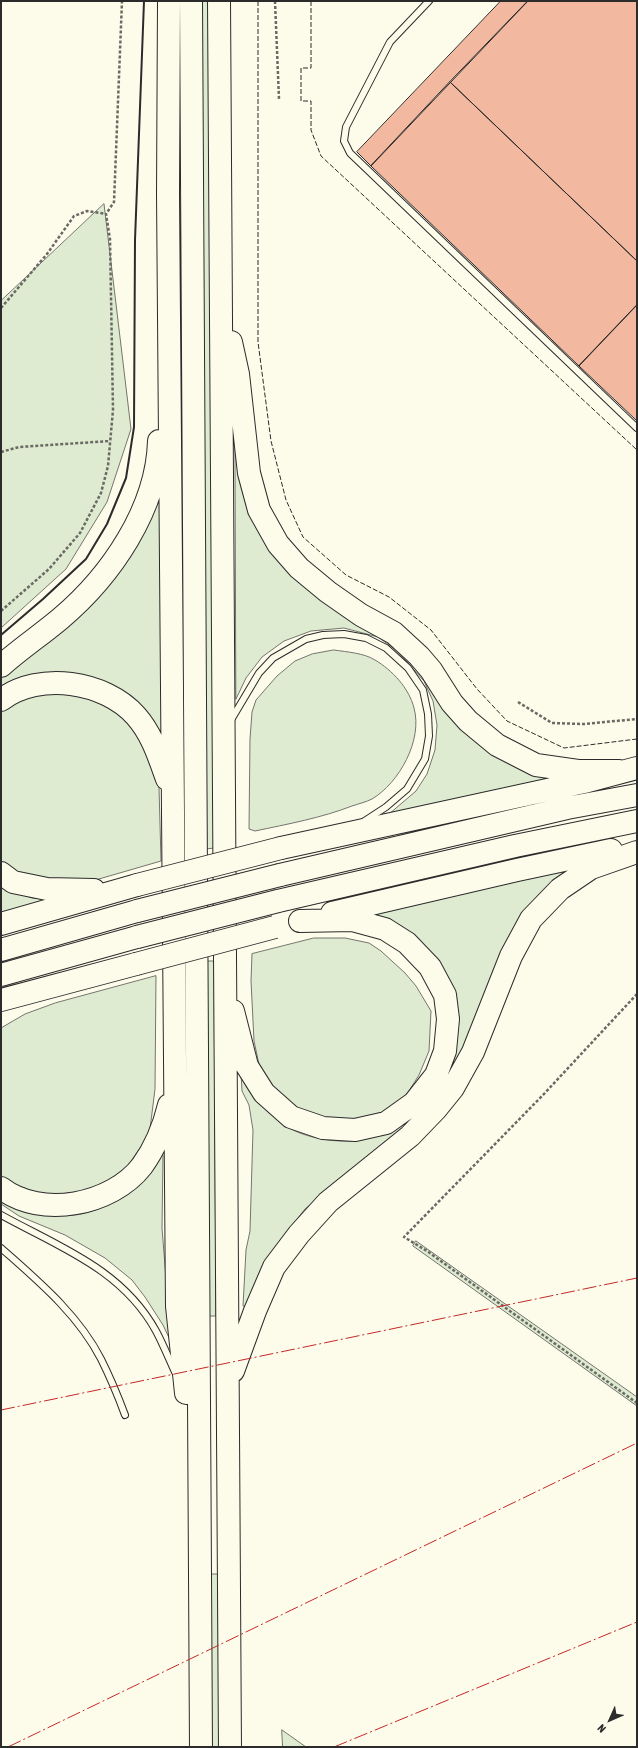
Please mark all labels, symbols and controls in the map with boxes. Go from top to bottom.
north arrow [590,1700,630,1740]
text: N [595,1722,608,1735]

